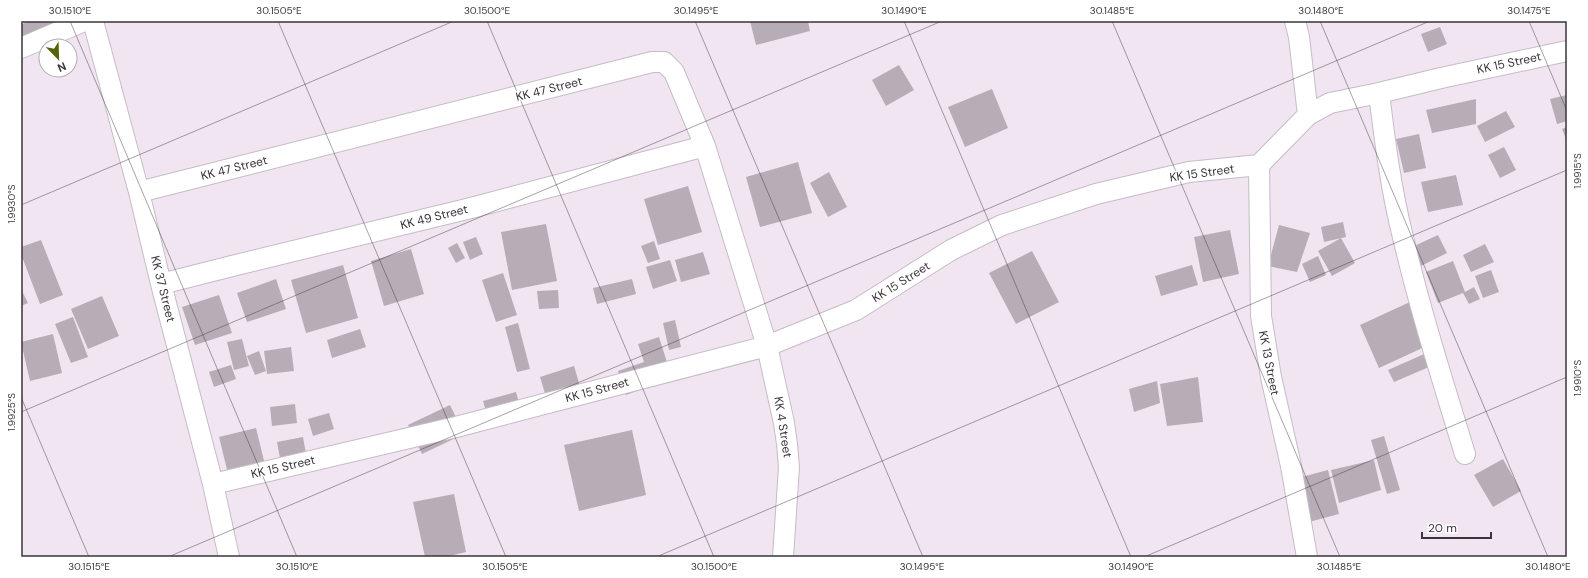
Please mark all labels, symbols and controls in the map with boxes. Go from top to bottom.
text: 30.1510°E [49,4,92,17]
text: 30.1505°E [256,4,302,17]
text: 30.1500°E [464,4,510,17]
text: 30.1495°E [674,4,719,17]
text: 30.1490°E [881,4,927,17]
text: 30.1485°E [1090,4,1135,17]
text: 30.1480°E [1298,4,1344,17]
text: 30.1475°E [1507,4,1551,17]
north arrow [38,38,78,78]
street label: KK 15 Street [1475,48,1543,78]
text: N [55,59,68,75]
street label: KK 47 Street [514,73,584,105]
street label: KK 47 Street [199,152,269,184]
text: 1.9915°S [1571,153,1584,189]
street label: KK 15 Street [1168,160,1236,185]
text: 1.9930°S [5,184,18,224]
street label: KK 49 Street [398,201,470,233]
street label: KK 37 Street [147,254,179,324]
street label: KK 15 Street [869,258,933,306]
street label: KK 13 Street [1255,329,1283,397]
text: 1.9910°S [1571,360,1584,396]
street label: KK 15 Street [563,374,631,406]
text: 1.9925°S [5,393,18,431]
street label: KK 4 Street [770,395,796,459]
street label: KK 15 Street [249,452,317,482]
scale bar [1422,514,1491,540]
text: 20 m [1428,520,1457,536]
text: 30.1515°E [68,560,110,573]
text: 30.1510°E [276,560,319,573]
text: 30.1505°E [482,560,528,573]
text: 30.1500°E [691,560,737,573]
text: 30.1495°E [900,560,945,573]
text: 30.1490°E [1108,560,1154,573]
text: 30.1485°E [1317,560,1362,573]
text: 30.1480°E [1525,560,1571,573]

